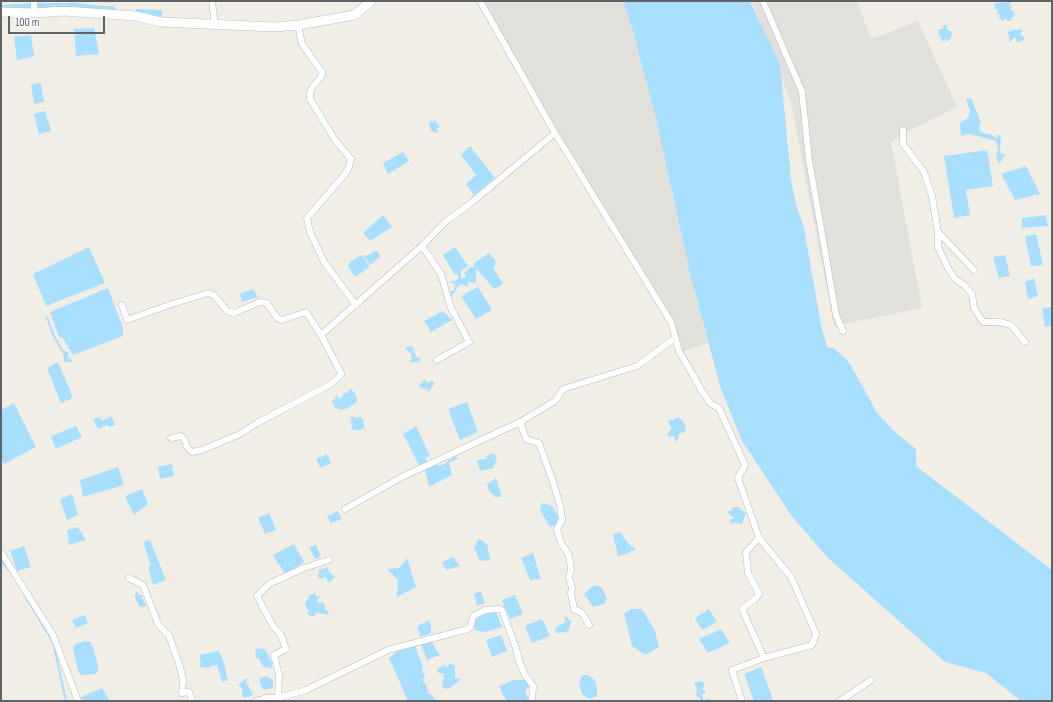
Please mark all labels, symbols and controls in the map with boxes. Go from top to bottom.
scale bar [10,8,107,34]
text: 100 m [15,15,40,30]

